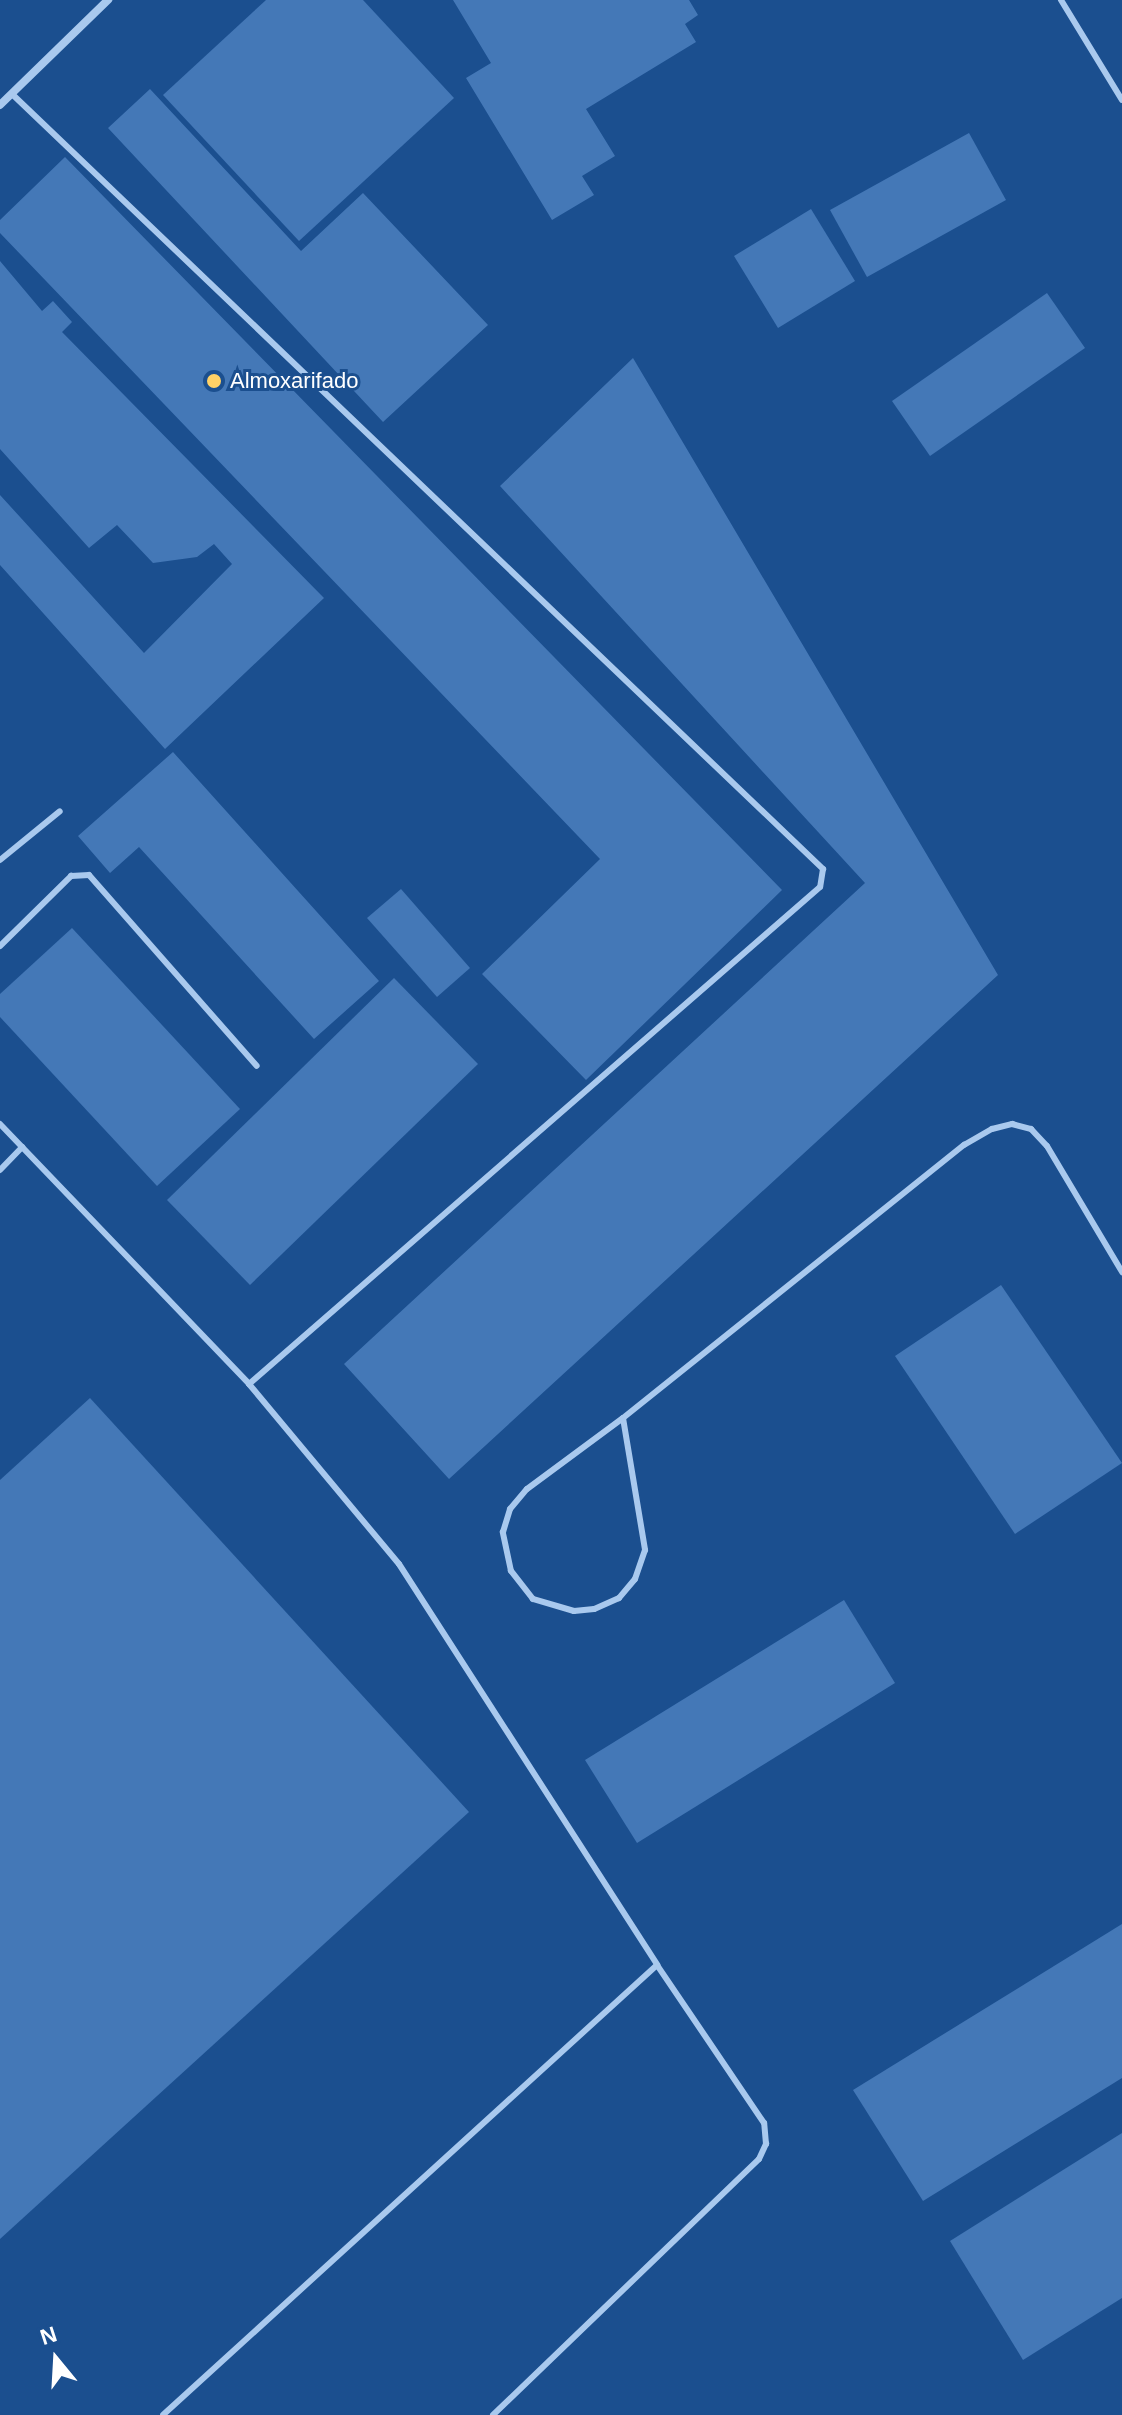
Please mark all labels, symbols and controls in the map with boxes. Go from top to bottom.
place label: Almoxarifado [230,368,358,394]
marker: Almoxarifado [205,372,223,390]
north arrow [16,2319,96,2399]
text: N [37,2321,60,2350]

